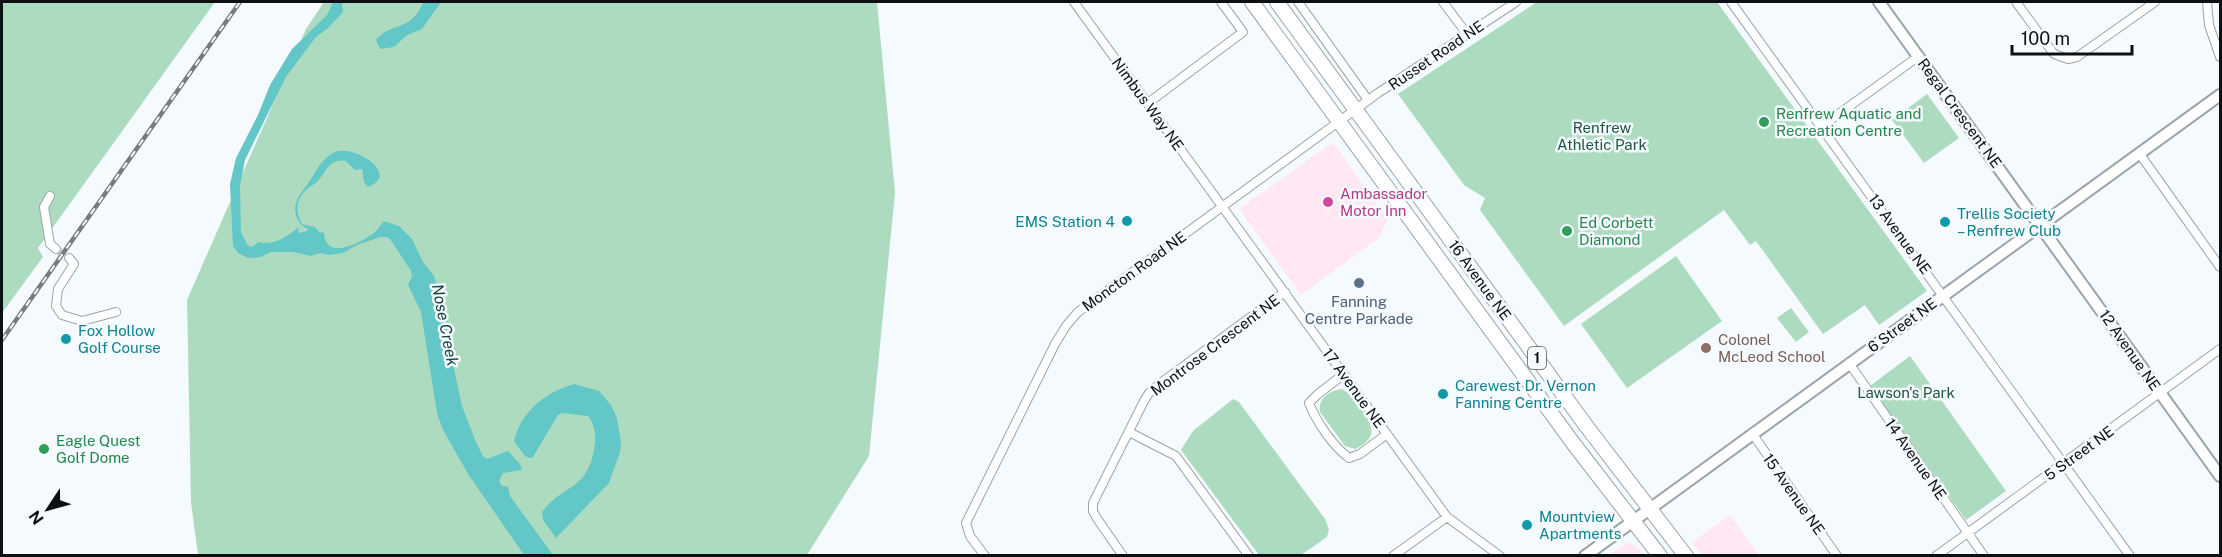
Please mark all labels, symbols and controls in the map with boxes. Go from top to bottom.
street label: Russet Road NE [1385,17,1487,93]
scale bar [2012,18,2132,56]
text: 100 m [2021,28,2070,49]
street label: Nimbus Way NE [1109,54,1187,154]
street label: Regal Crescent NE [1915,55,2005,171]
place label: Renfrew Aquatic and Recreation Centre [1776,105,1921,139]
marker: Renfrew Aquatic and Recreation Centre [1757,115,1771,129]
park label: Renfrew Athletic Park [1557,119,1647,153]
place label: Ambassador Motor Inn [1340,185,1428,219]
street label: 13 Avenue NE [1865,191,1935,277]
marker: Ambassador Motor Inn [1321,195,1335,209]
place label: Trellis Society – Renfrew Club [1957,205,2061,239]
place label: EMS Station 4 [1015,213,1115,230]
marker: EMS Station 4 [1120,214,1134,228]
place label: Ed Corbett Diamond [1579,214,1654,248]
marker: Trellis Society – Renfrew Club [1938,215,1952,229]
marker: Ed Corbett Diamond [1560,224,1574,238]
street label: Moncton Road NE [1079,228,1189,314]
street label: 16 Avenue NE [1445,237,1515,323]
marker: Fanning Centre Parkade [1352,276,1366,290]
water label: Nose Creek [428,282,462,368]
street label: Montrose Crescent NE [1147,291,1283,399]
place label: Fanning Centre Parkade [1305,293,1413,327]
street label: 6 Street NE [1864,294,1940,356]
street label: 12 Avenue NE [2096,306,2164,394]
place label: Fox Hollow Golf Course [78,322,161,356]
place label: Colonel McLeod School [1718,331,1825,365]
marker: Fox Hollow Golf Course [59,332,73,346]
marker: Colonel McLeod School [1699,341,1713,355]
street label: 17 Avenue NE [1319,345,1389,431]
road number: 1 [1528,347,1546,369]
place label: Carewest Dr. Vernon Fanning Centre [1455,377,1596,411]
park label: Lawson's Park [1857,384,1955,401]
marker: Carewest Dr. Vernon Fanning Centre [1436,387,1450,401]
street label: 14 Avenue NE [1882,415,1950,503]
street label: 5 Street NE [2041,422,2117,484]
place label: Eagle Quest Golf Dome [56,432,141,466]
marker: Eagle Quest Golf Dome [37,442,51,456]
street label: 15 Avenue NE [1760,450,1828,538]
north arrow [18,479,78,539]
text: N [25,507,48,528]
place label: Mountview Apartments [1539,508,1621,542]
marker: Mountview Apartments [1520,518,1534,532]

